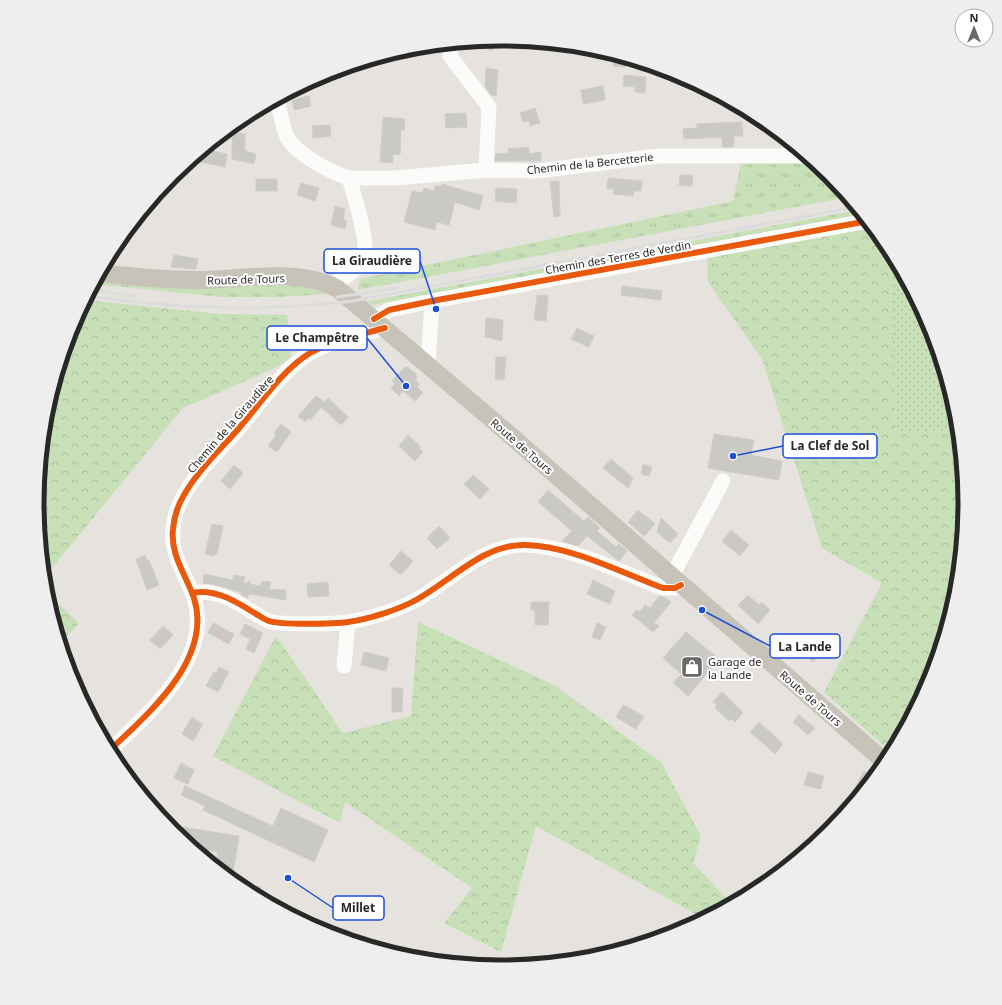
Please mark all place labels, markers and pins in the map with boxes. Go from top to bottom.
callout: La Giraudière [324,249,420,273]
callout: Le Champêtre [267,326,367,350]
callout: La Clef de Sol [783,434,877,458]
callout: La Lande [770,634,840,658]
shop icon: Garage de la Lande [679,654,705,680]
place label: Garage de la Lande [708,654,761,682]
callout: Millet [333,896,384,920]

